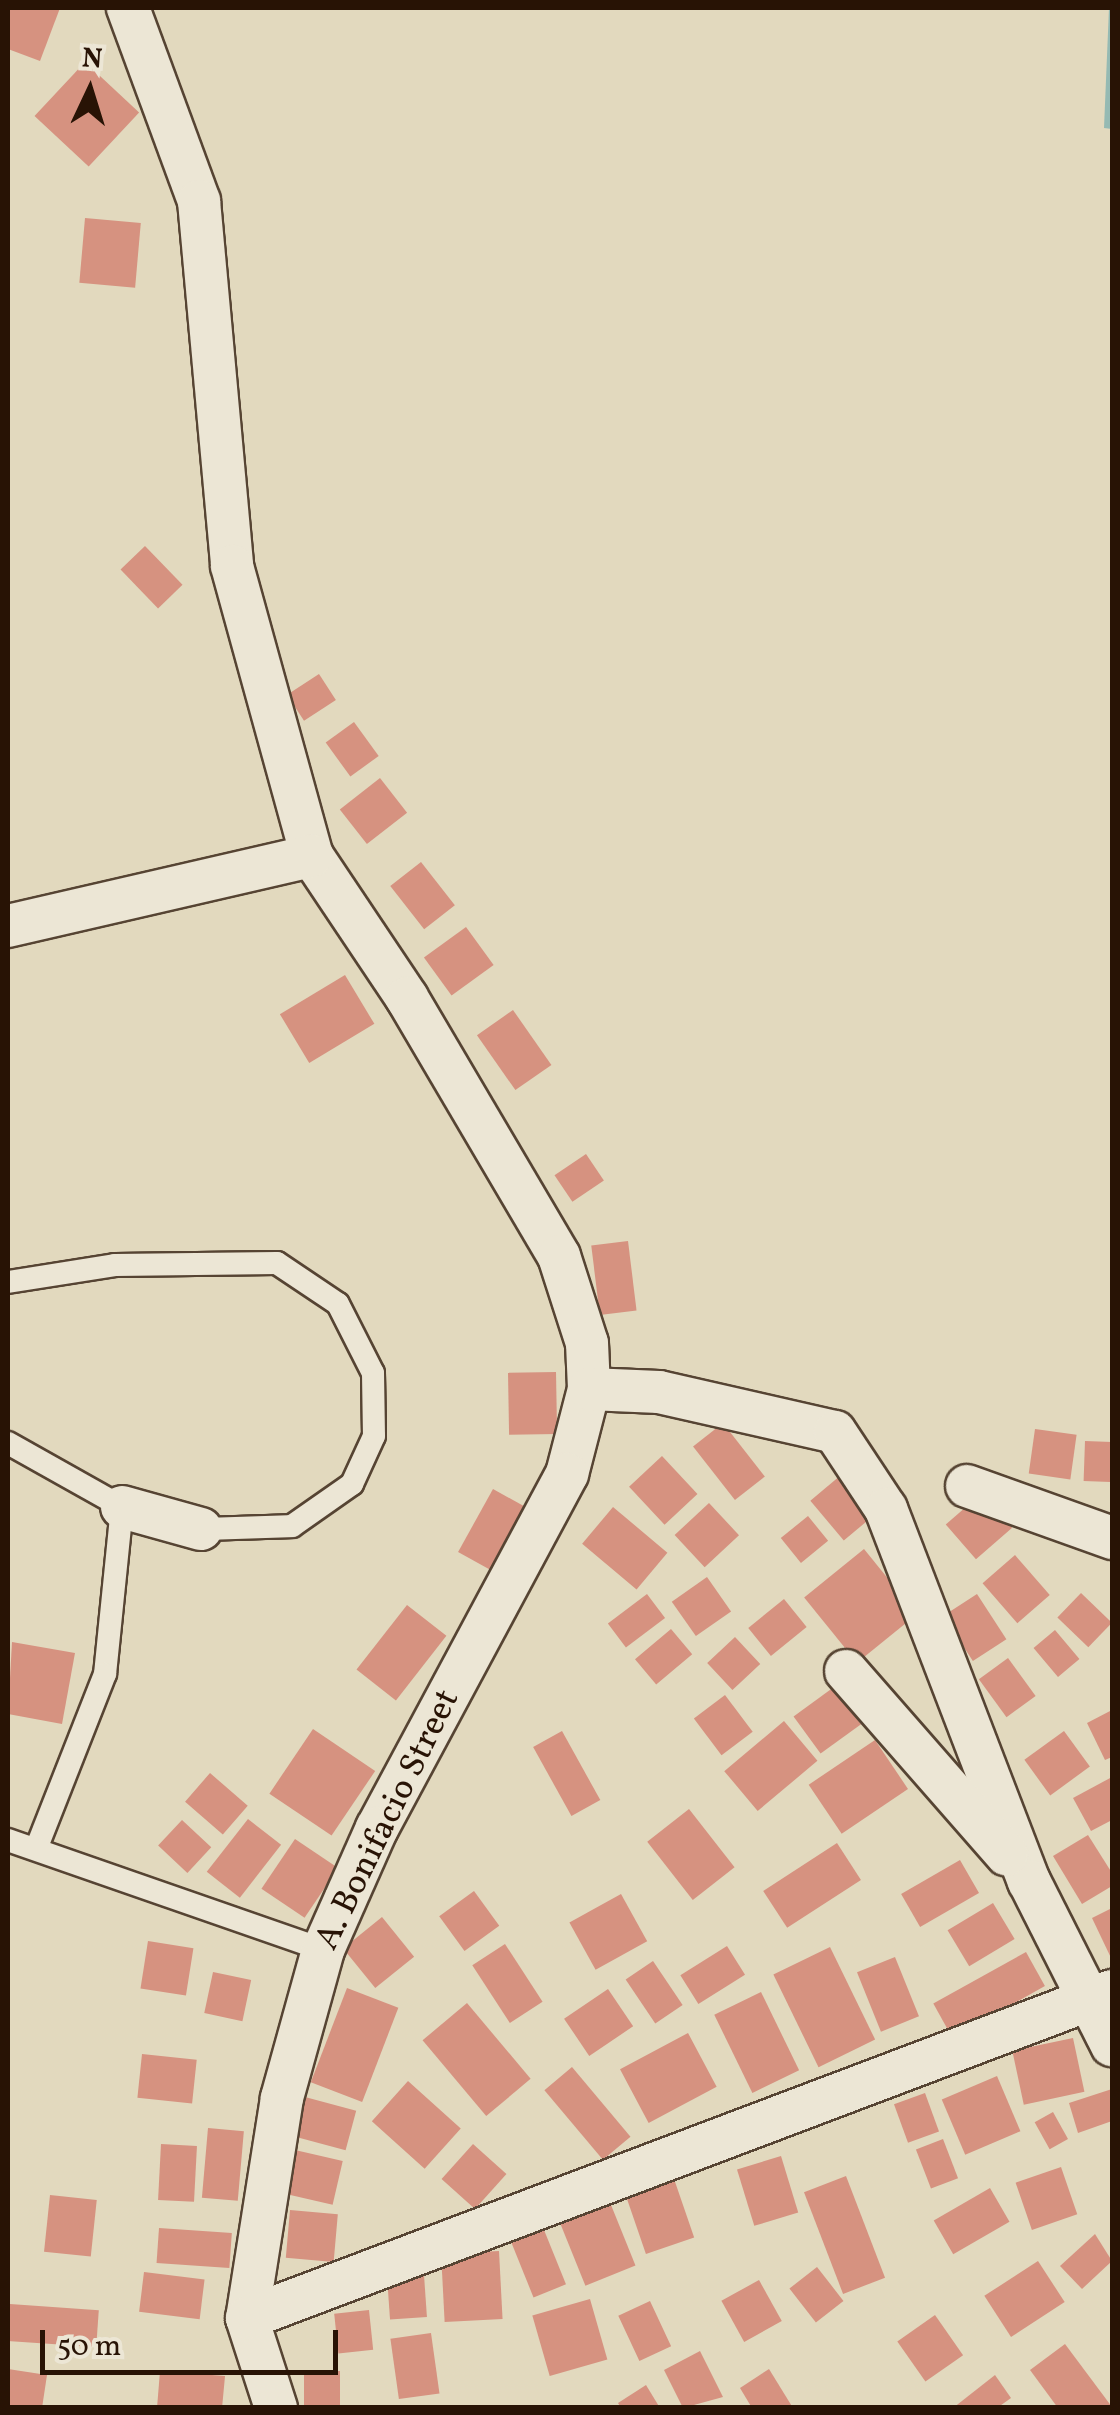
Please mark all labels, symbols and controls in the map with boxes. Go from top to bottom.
text: N [81,39,104,80]
north arrow [40,40,140,140]
street label: A. Bonifacio Street [307,1683,469,1957]
scale bar [45,2310,342,2372]
text: 50 m [57,2326,121,2368]

